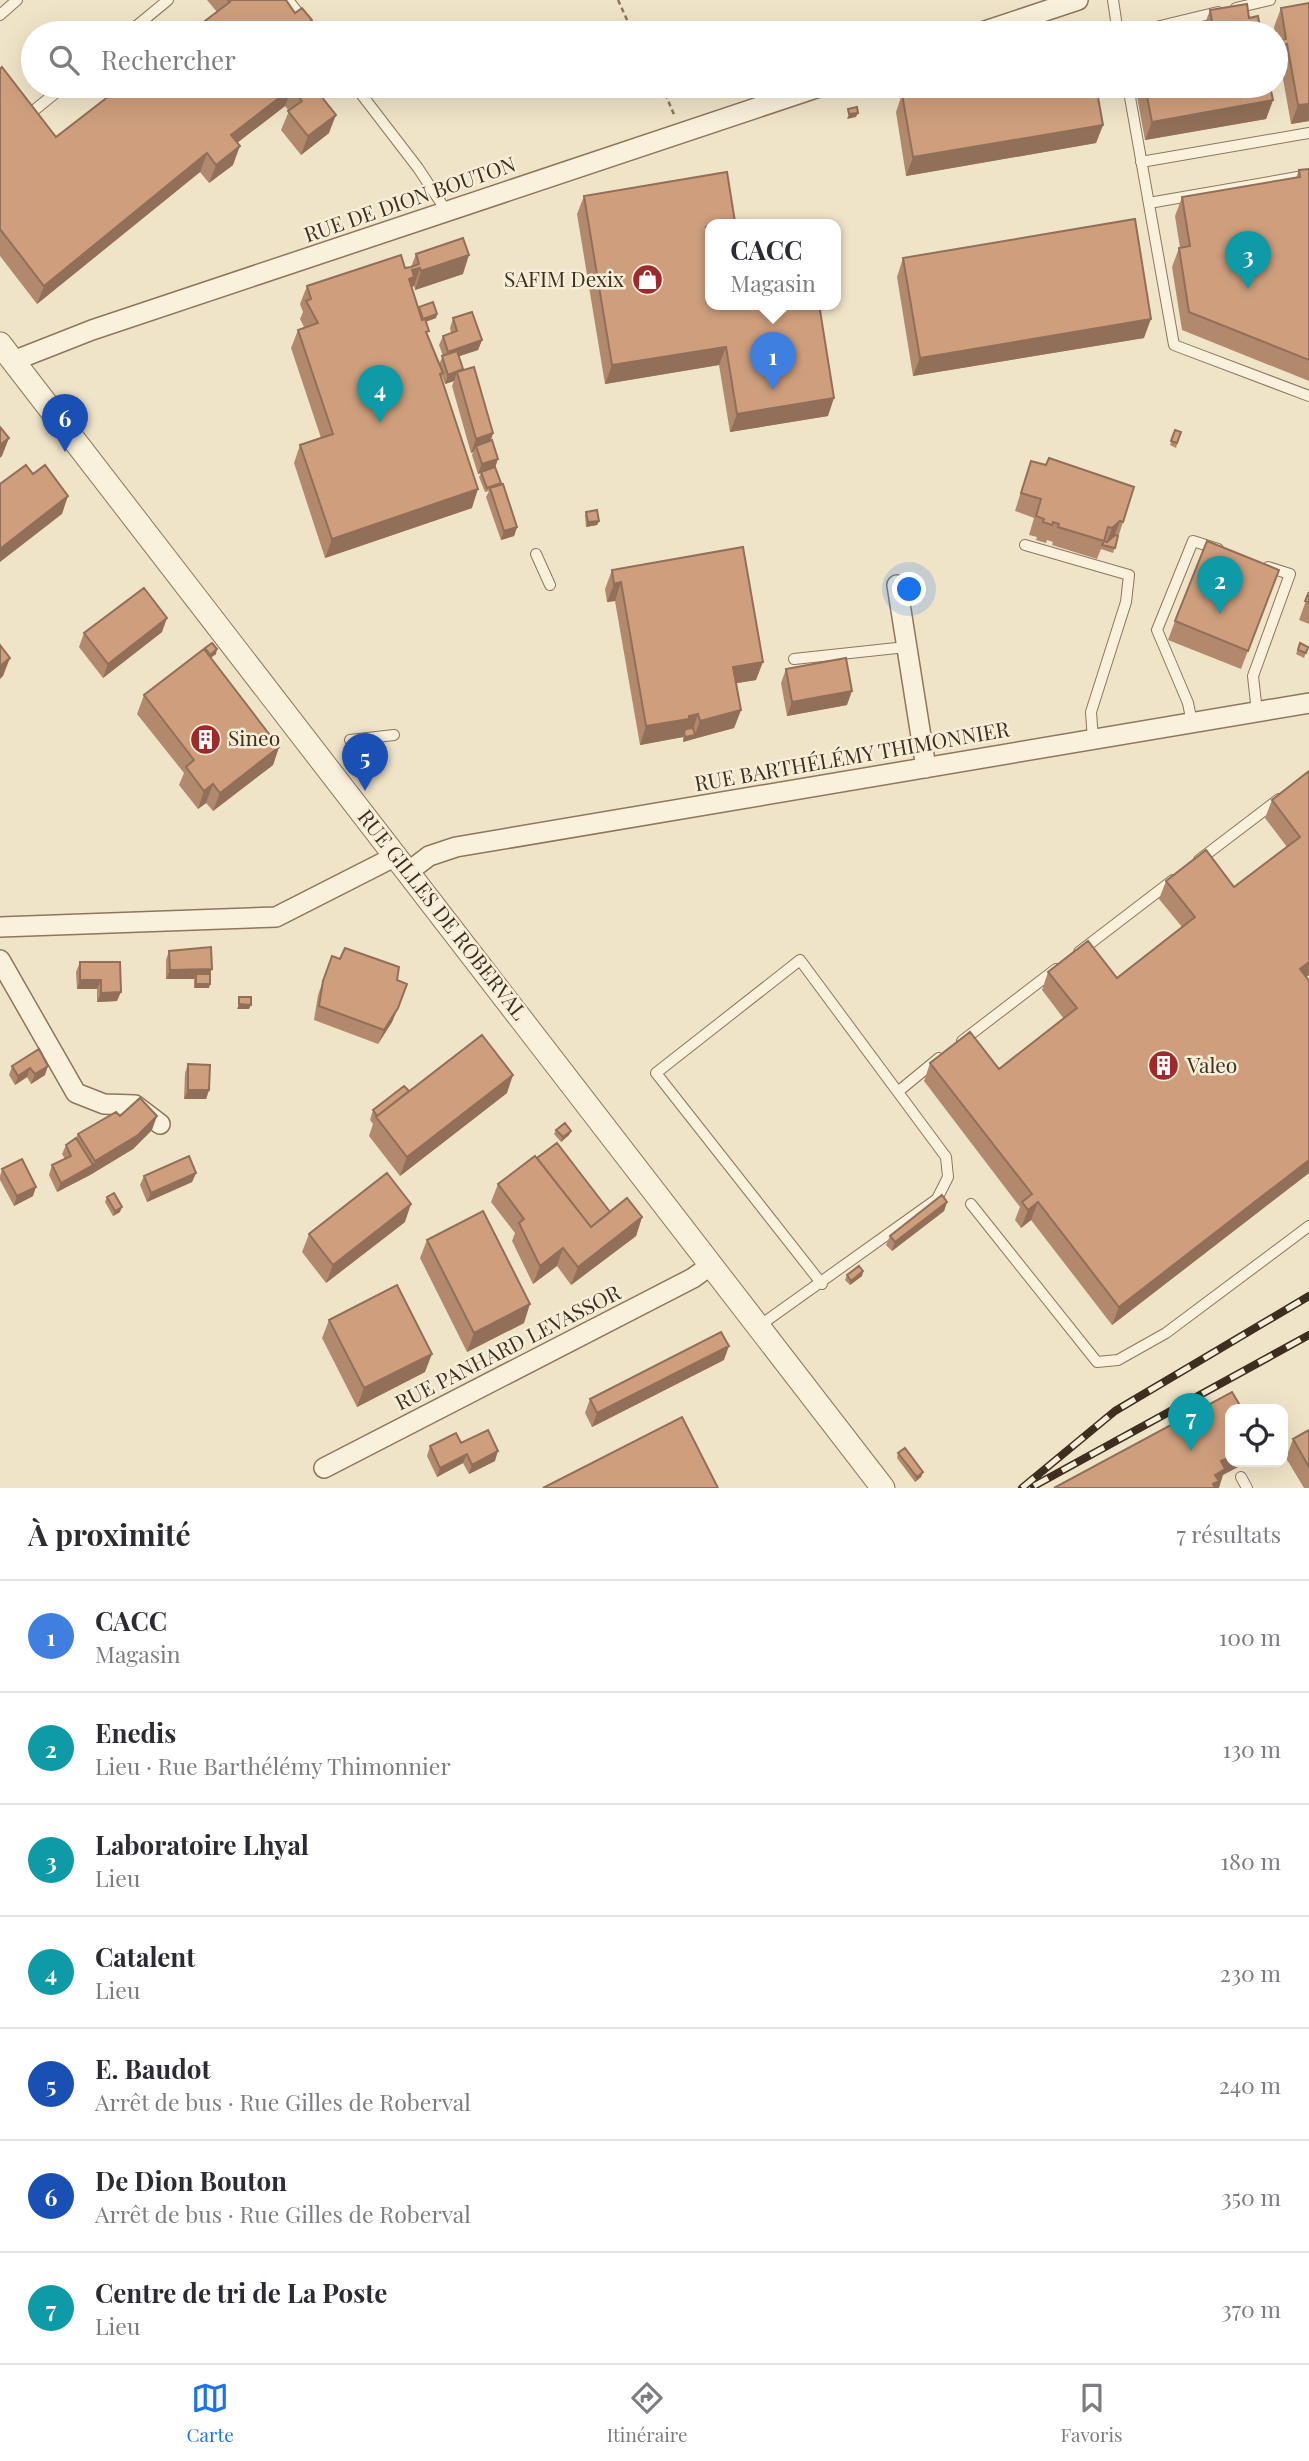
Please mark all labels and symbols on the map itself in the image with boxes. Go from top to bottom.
street label: RUE DE DION BOUTON [300,149,519,248]
pin: 3 [1225,231,1271,289]
shop icon: SAFIM Dexix [630,263,664,297]
place label: SAFIM Dexix [504,264,624,292]
pin: 1 [750,332,796,390]
pin: 4 [357,365,403,423]
pin: 6 [42,394,88,452]
pin: 2 [1197,556,1243,614]
your location [892,572,926,606]
street label: RUE BARTHÉLÉMY THIMONNIER [692,713,1012,797]
building icon: Sineo [188,722,222,756]
place label: Sineo [228,723,280,751]
pin: 5 [342,733,388,791]
street label: RUE GILLES DE ROBERVAL [353,803,535,1025]
building icon: Valeo [1147,1049,1181,1083]
place label: Valeo [1186,1050,1237,1078]
street label: RUE PANHARD LEVASSOR [390,1277,625,1415]
pin: 7 [1168,1393,1214,1451]

